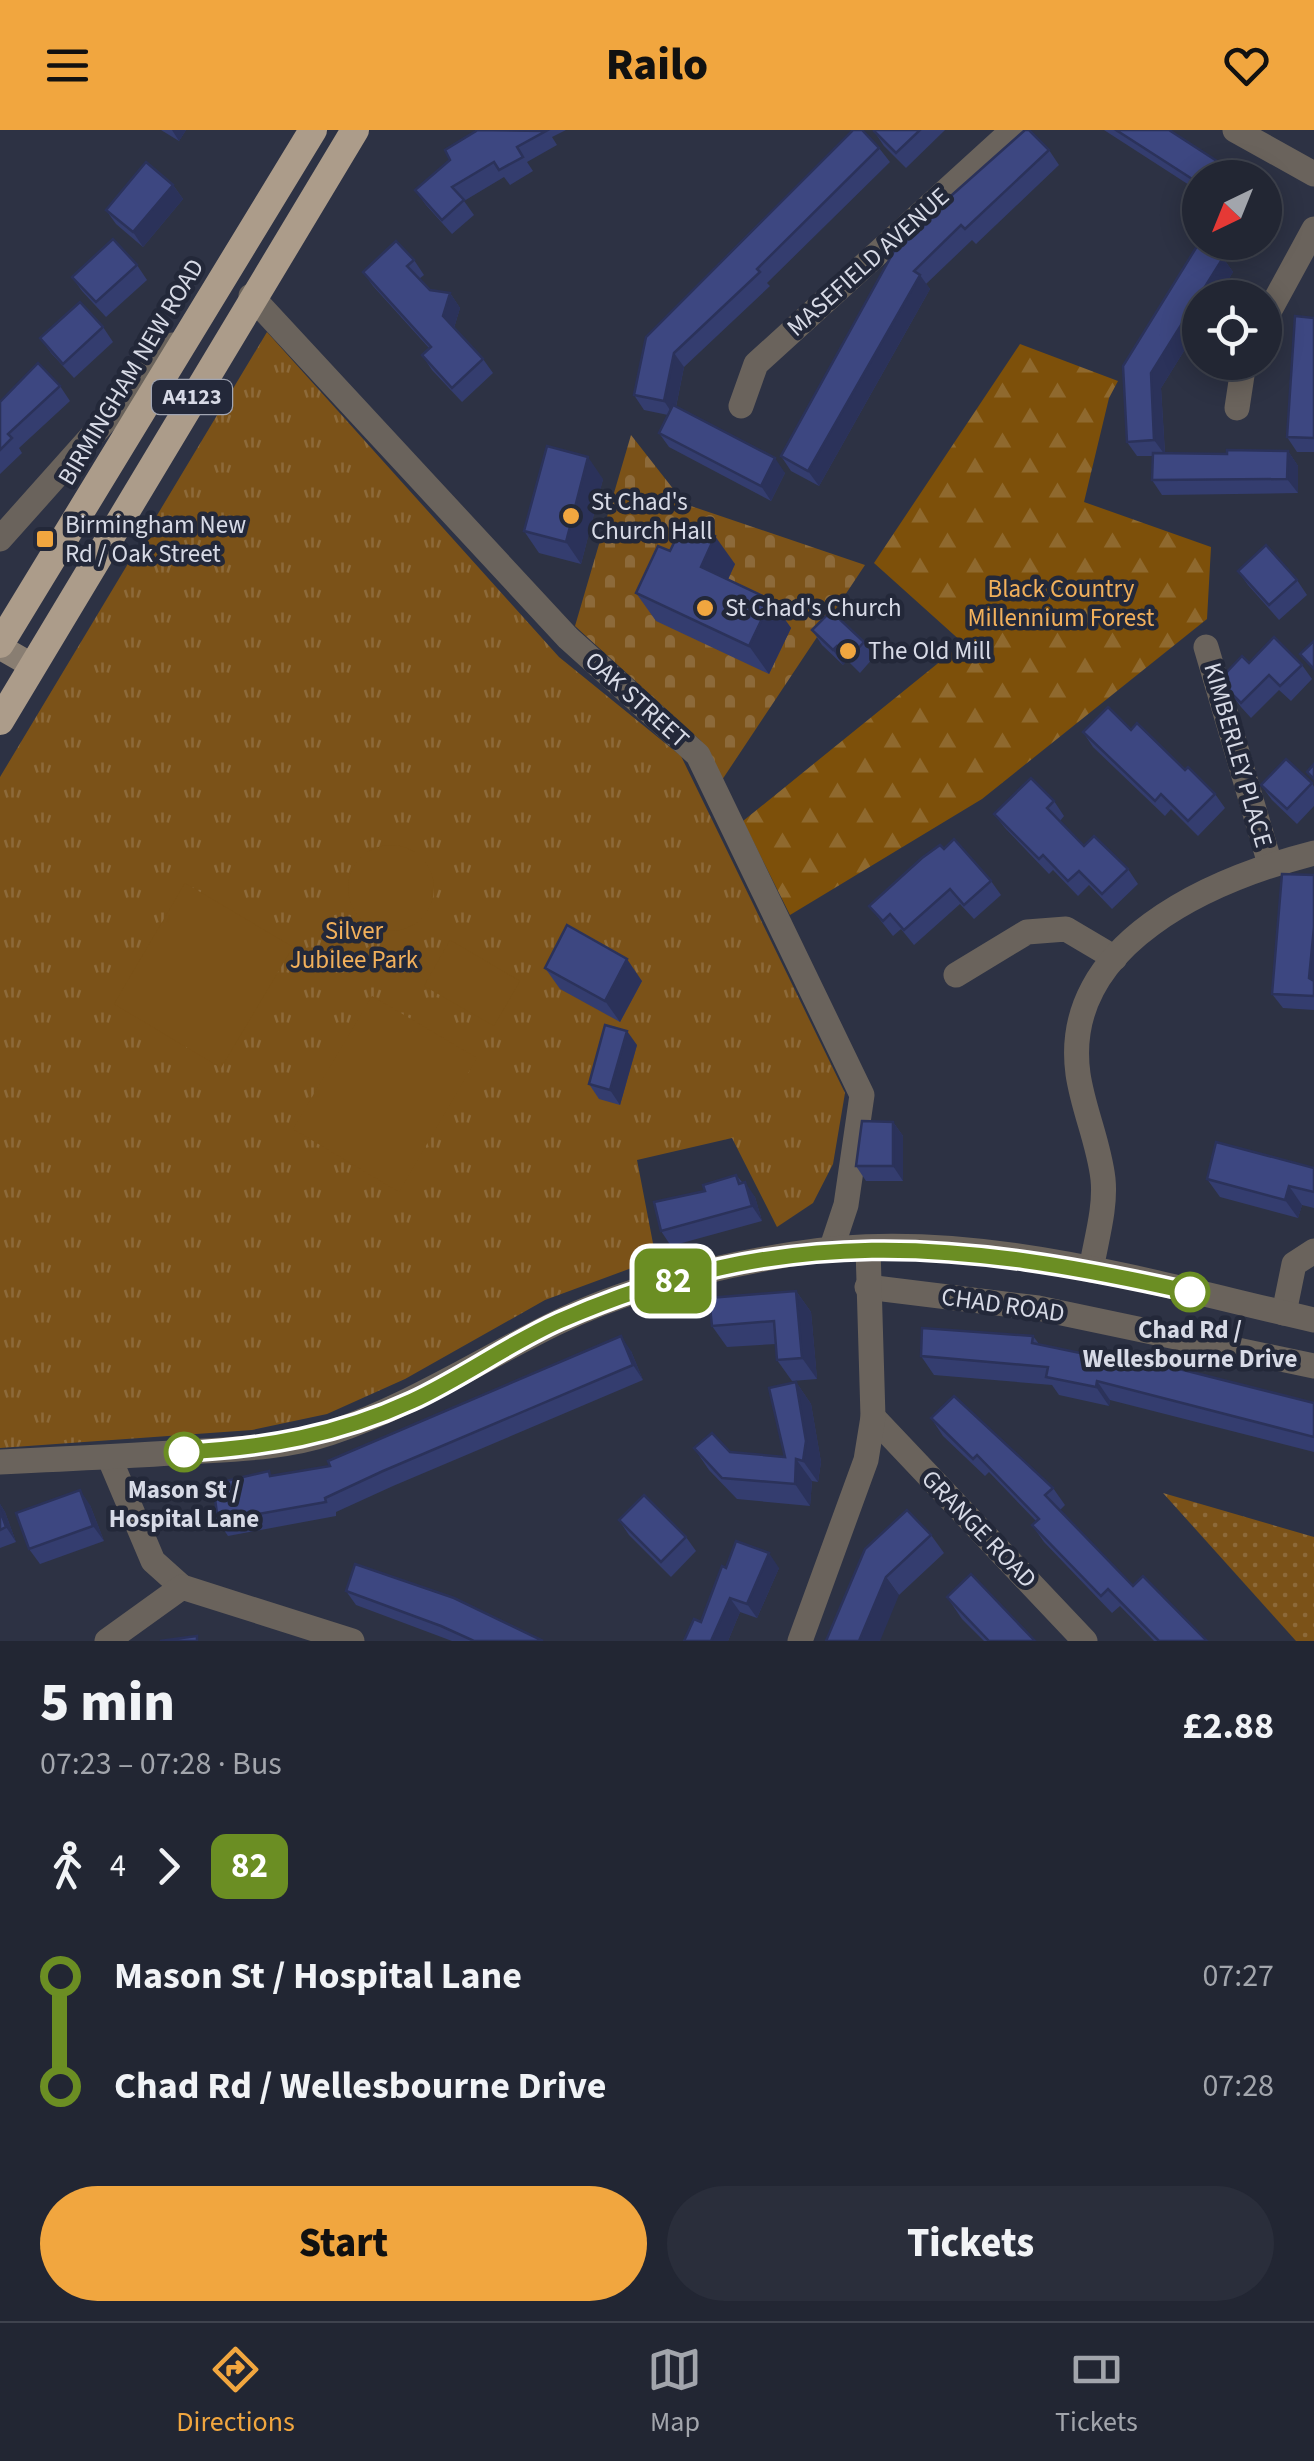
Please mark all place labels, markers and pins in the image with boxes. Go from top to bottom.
place label: St Chad's Church Hall [591,484,713,549]
marker: St Chad's Church Hall [560,505,582,527]
place label: Birmingham New Rd / Oak Street [65,507,246,572]
marker: Birmingham New Rd / Oak Street [34,528,56,550]
place label: St Chad's Church [725,590,902,626]
marker: St Chad's Church [694,597,716,619]
place label: The Old Mill [868,633,991,669]
marker: The Old Mill [837,640,859,662]
marker: Chad Rd / Wellesbourne Drive [1171,1273,1209,1311]
place label: Chad Rd / Wellesbourne Drive [1083,1312,1297,1377]
marker: Mason St / Hospital Lane [165,1433,203,1471]
place label: Mason St / Hospital Lane [109,1472,259,1537]

